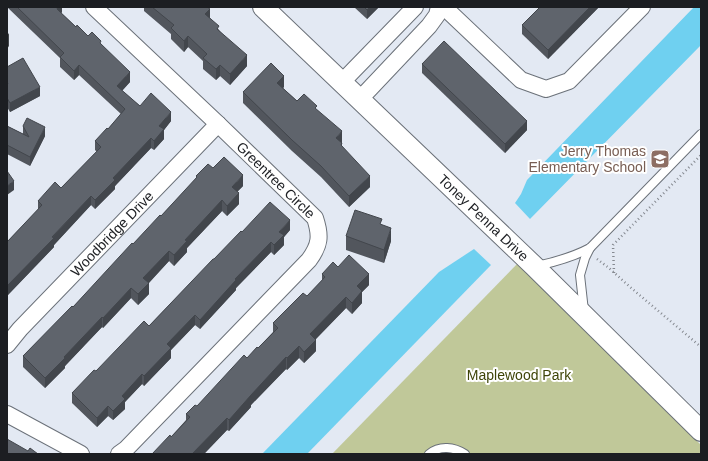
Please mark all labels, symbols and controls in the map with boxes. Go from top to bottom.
street label: Greentree Circle [233,139,318,222]
place label: Jerry Thomas Elementary School [528,143,646,175]
school or university icon: Jerry Thomas Elementary School [649,148,671,170]
street label: Toney Penna Drive [435,171,532,265]
street label: Woodbridge Drive [67,188,157,280]
park label: Maplewood Park [467,367,572,383]

